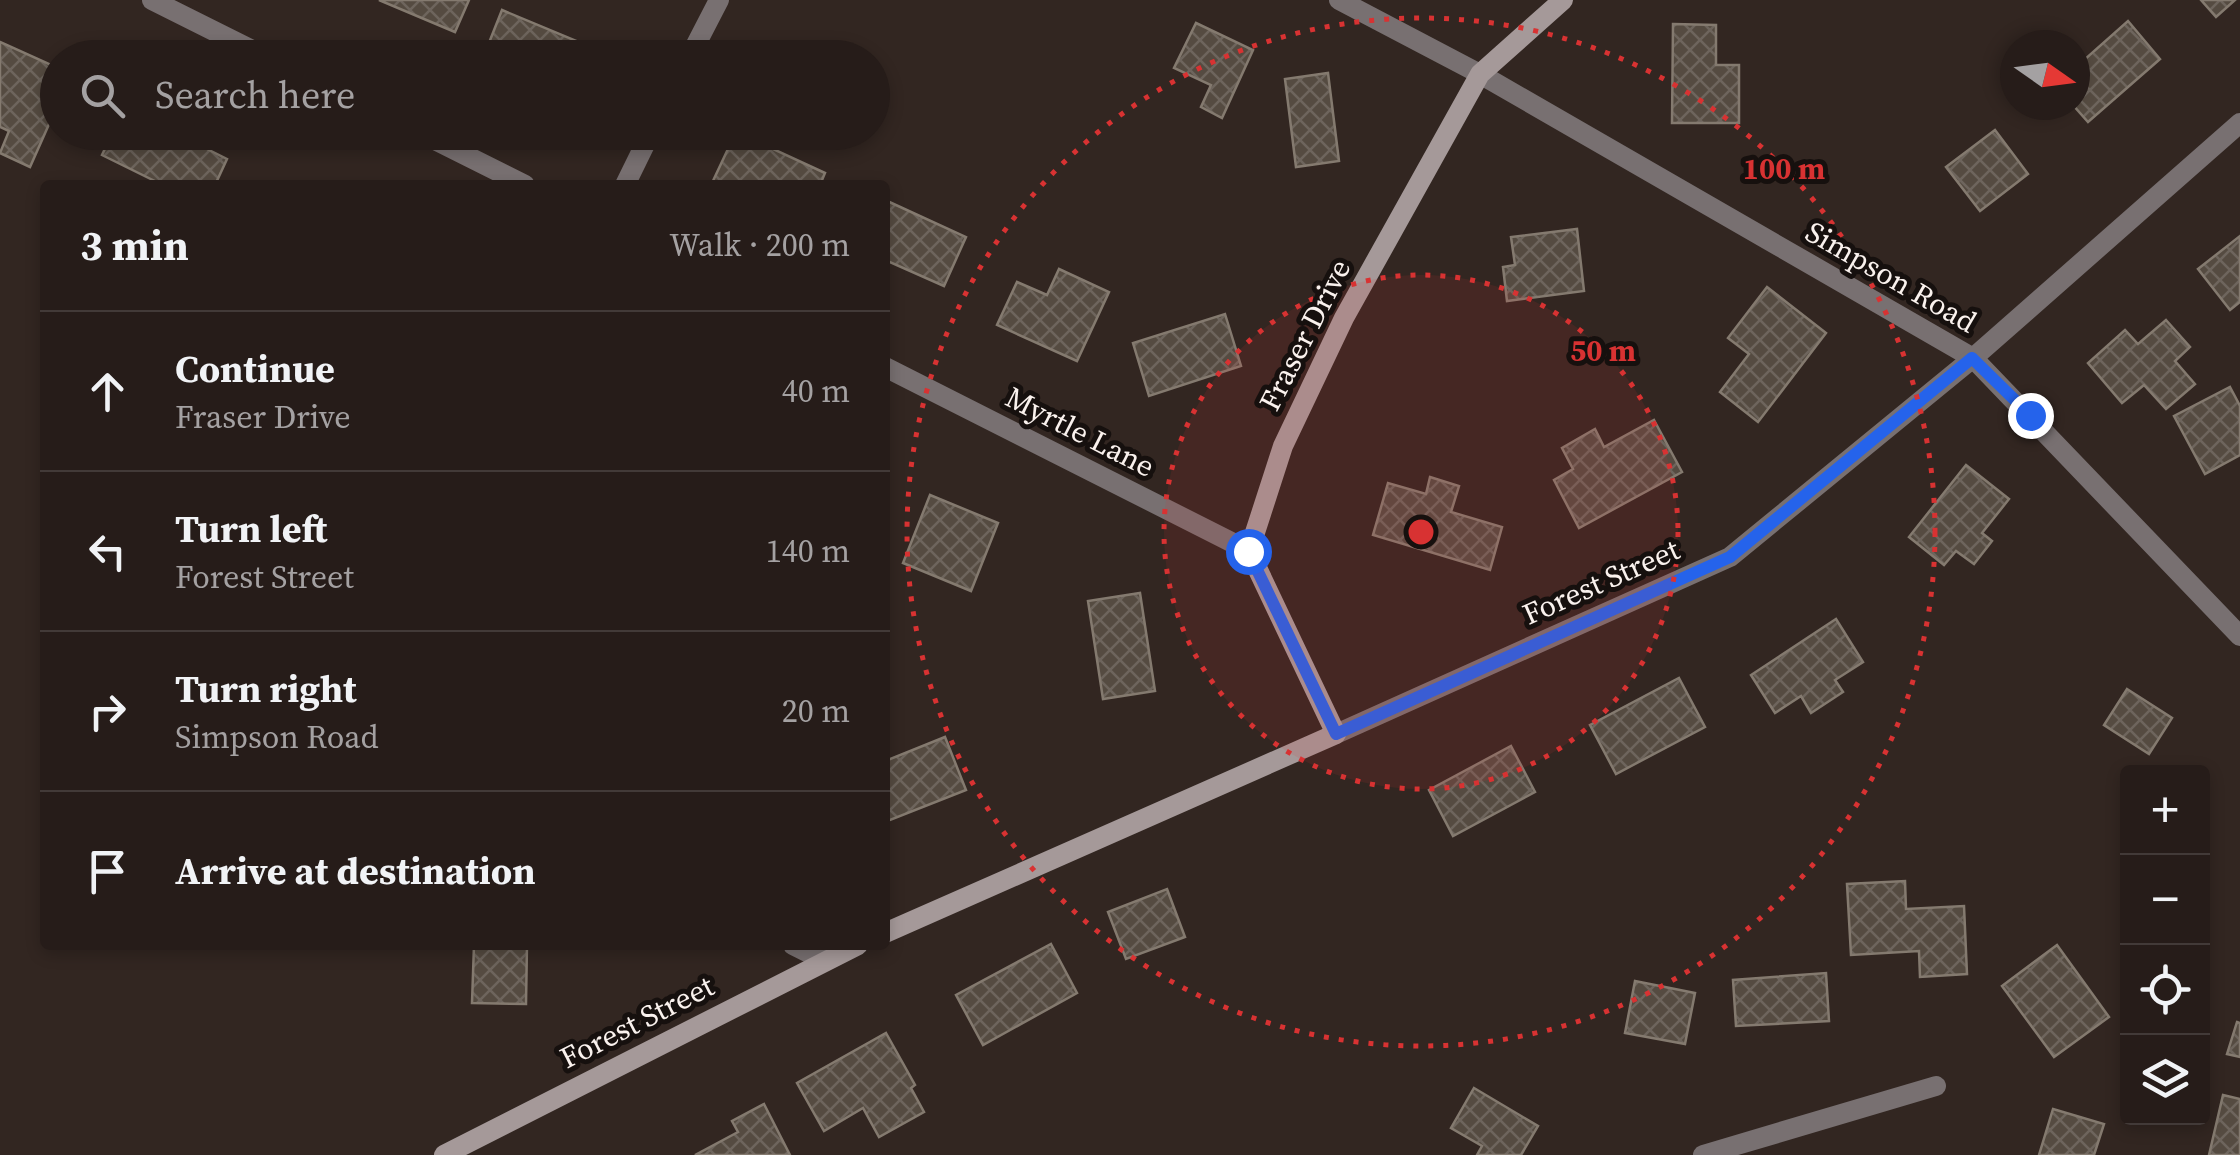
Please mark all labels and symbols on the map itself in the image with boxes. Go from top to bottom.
north arrow [2000,30,2090,120]
text: 100 m [1743,148,1825,189]
street label: Simpson Road [1798,211,1984,342]
street label: Fraser Drive [1249,252,1360,417]
text: 50 m [1570,330,1636,371]
street label: Myrtle Lane [999,376,1162,487]
route end [2008,393,2054,439]
centre of rings [1403,514,1439,550]
route start [1226,529,1272,575]
street label: Forest Street [1516,529,1686,634]
street label: Forest Street [553,965,721,1078]

